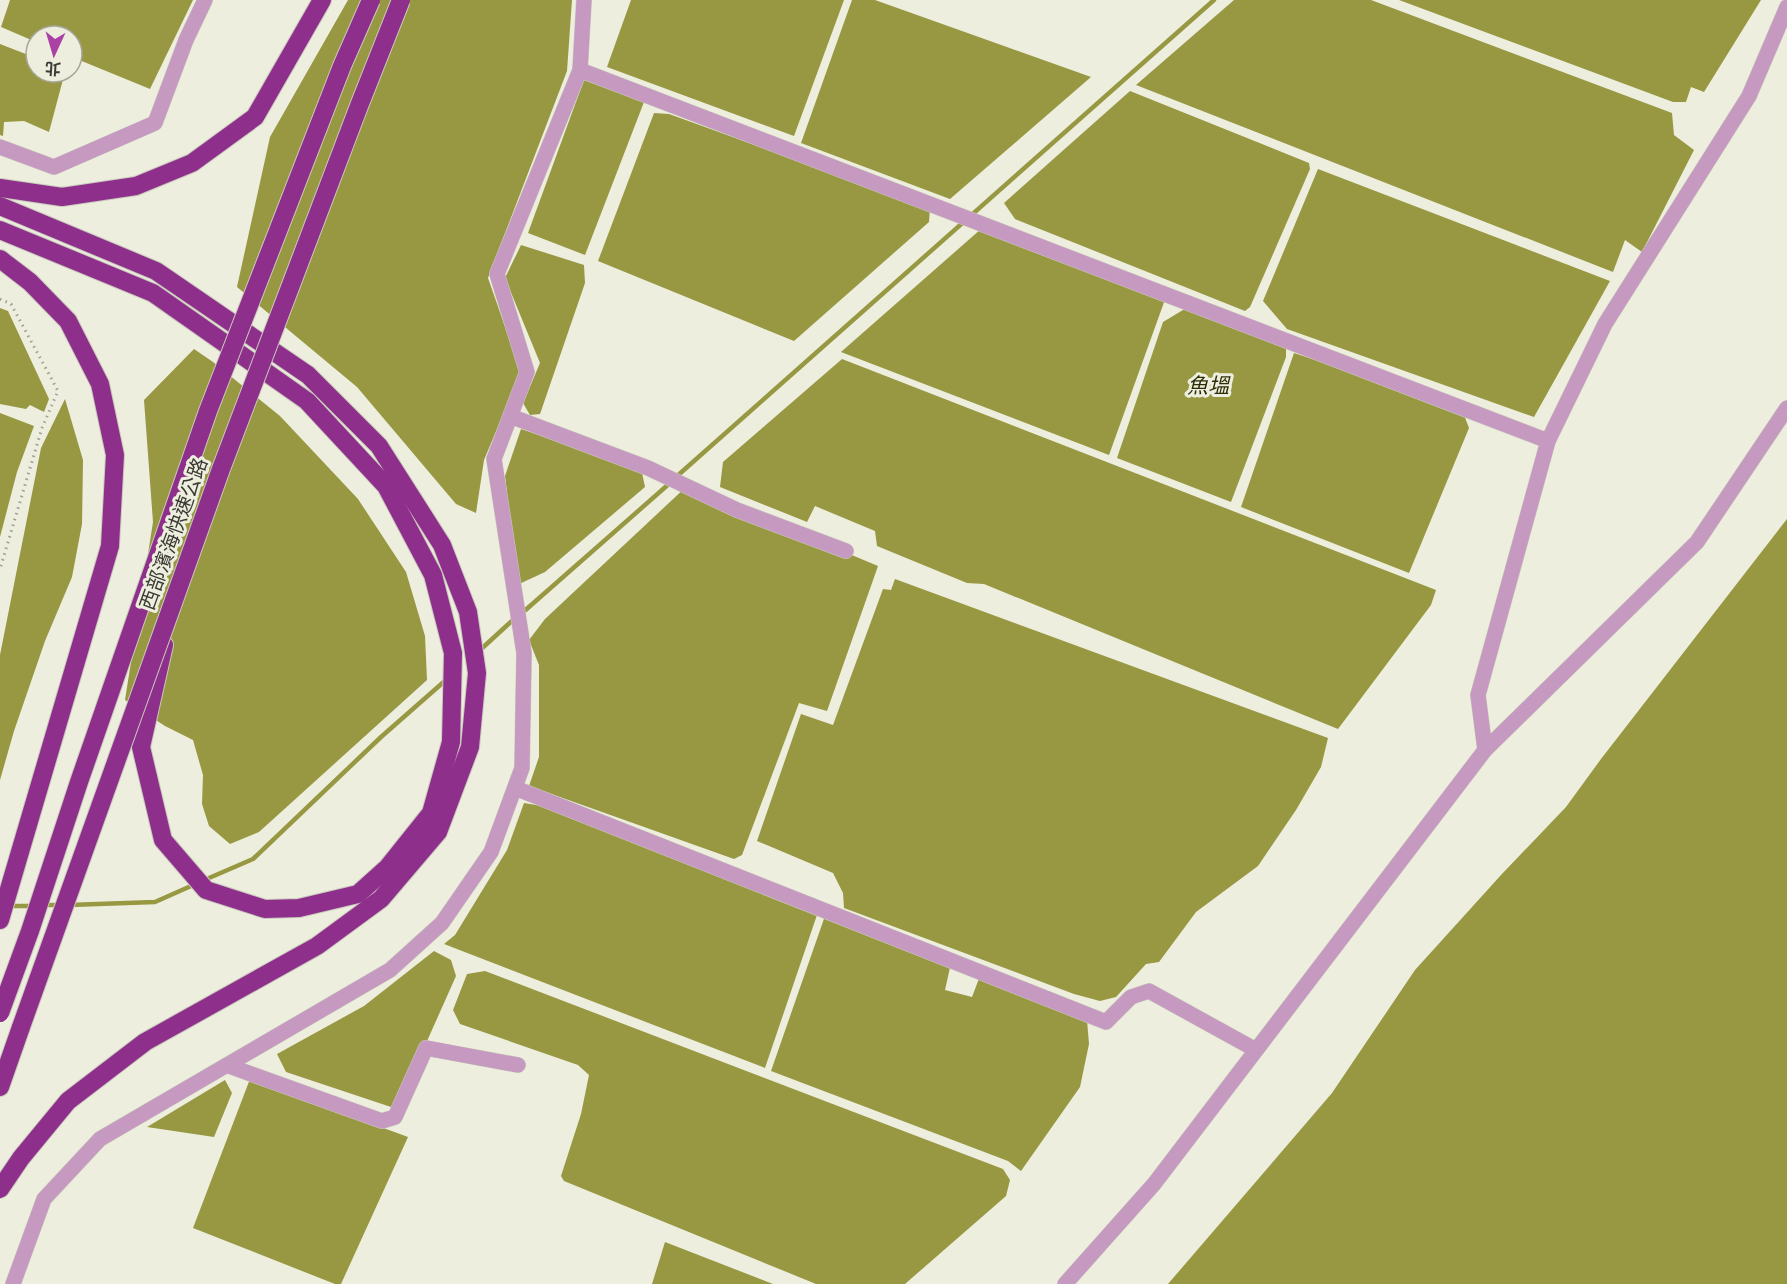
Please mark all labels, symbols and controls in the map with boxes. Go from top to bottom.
north arrow [24,24,84,84]
text: 北 [44,58,62,79]
water label: 魚塭 [1187,374,1231,398]
street label: 西部濱海快速公路 [136,455,212,613]

